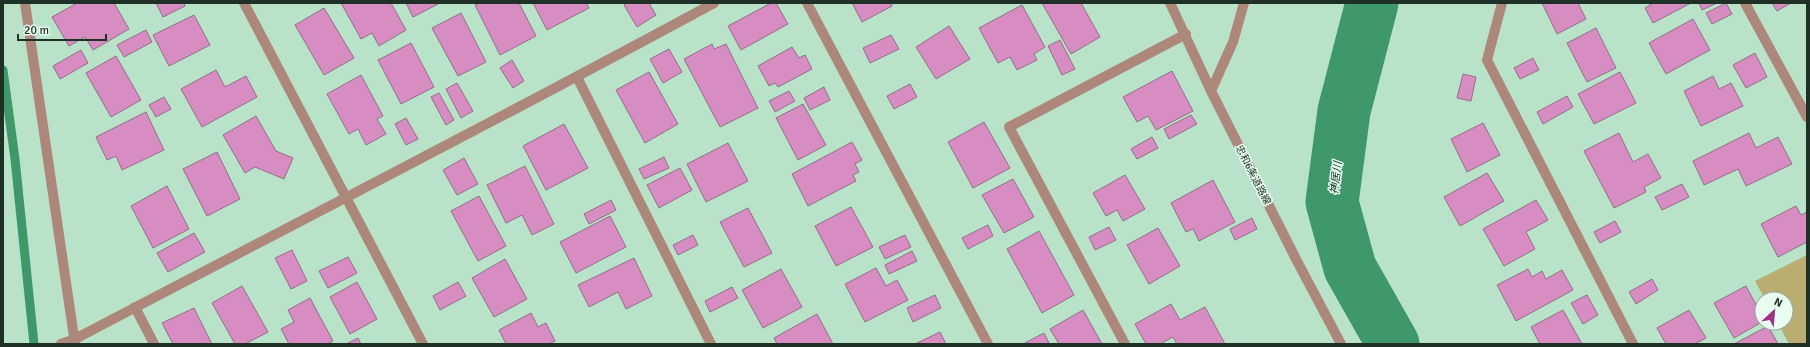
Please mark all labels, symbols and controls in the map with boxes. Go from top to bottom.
scale bar [18,16,106,42]
text: 20 m [24,23,49,38]
street label: 忠和6条道路線 [1233,143,1273,207]
water label: 神居川 [1328,160,1345,195]
north arrow [1754,291,1794,331]
text: N [1772,295,1784,310]

